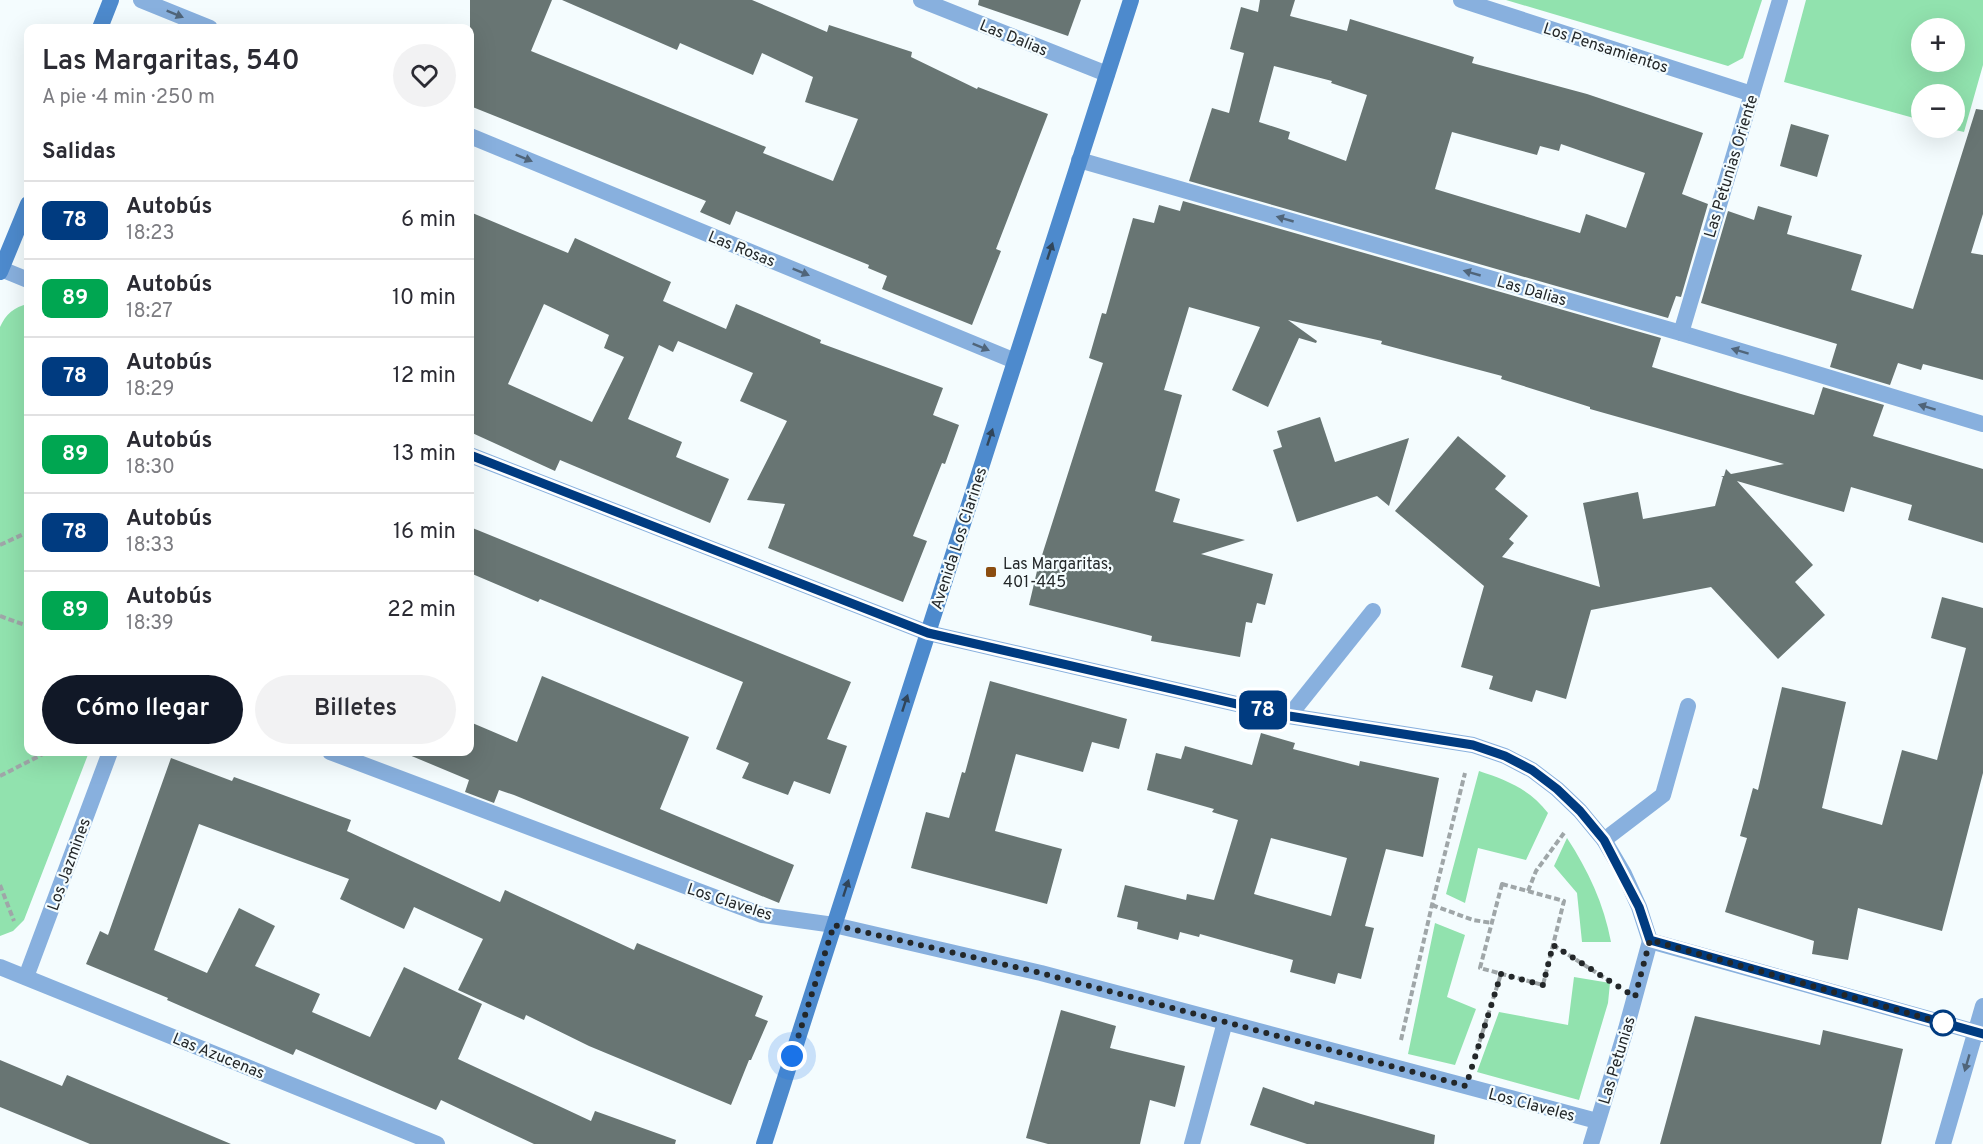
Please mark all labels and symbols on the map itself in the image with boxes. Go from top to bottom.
one-way arrow [167,9,185,19]
street label: Las Dalias [976,16,1050,62]
street label: Los Pensamientos [1540,19,1670,79]
street label: Las Petunias Oriente [1701,93,1763,241]
one-way arrow [515,153,533,163]
one-way arrow [1276,214,1294,223]
street label: Las Rosas [705,227,778,272]
one-way arrow [1046,242,1055,260]
one-way arrow [792,268,810,277]
one-way arrow [1463,268,1481,277]
street label: Las Dalias [1494,272,1569,311]
one-way arrow [972,343,990,352]
one-way arrow [1731,346,1749,355]
one-way arrow [1918,402,1936,411]
one-way arrow [986,428,996,446]
street label: Avenida Los Clarines [927,465,992,612]
place label: Las Margaritas, 401-445 [1003,555,1112,593]
marker: Las Margaritas, 401-445 [984,565,998,579]
line badge: 78 [1236,690,1290,730]
one-way arrow [901,694,910,712]
street label: Los Jazmines [44,816,96,914]
one-way arrow [842,879,851,897]
street label: Los Claveles [684,880,775,926]
unlabelled marker [1930,1010,1956,1036]
street label: Las Petunias [1595,1014,1641,1107]
street label: Las Azucenas [169,1029,267,1084]
your location [777,1041,807,1071]
one-way arrow [1962,1054,1971,1072]
street label: Los Claveles [1486,1085,1577,1127]

